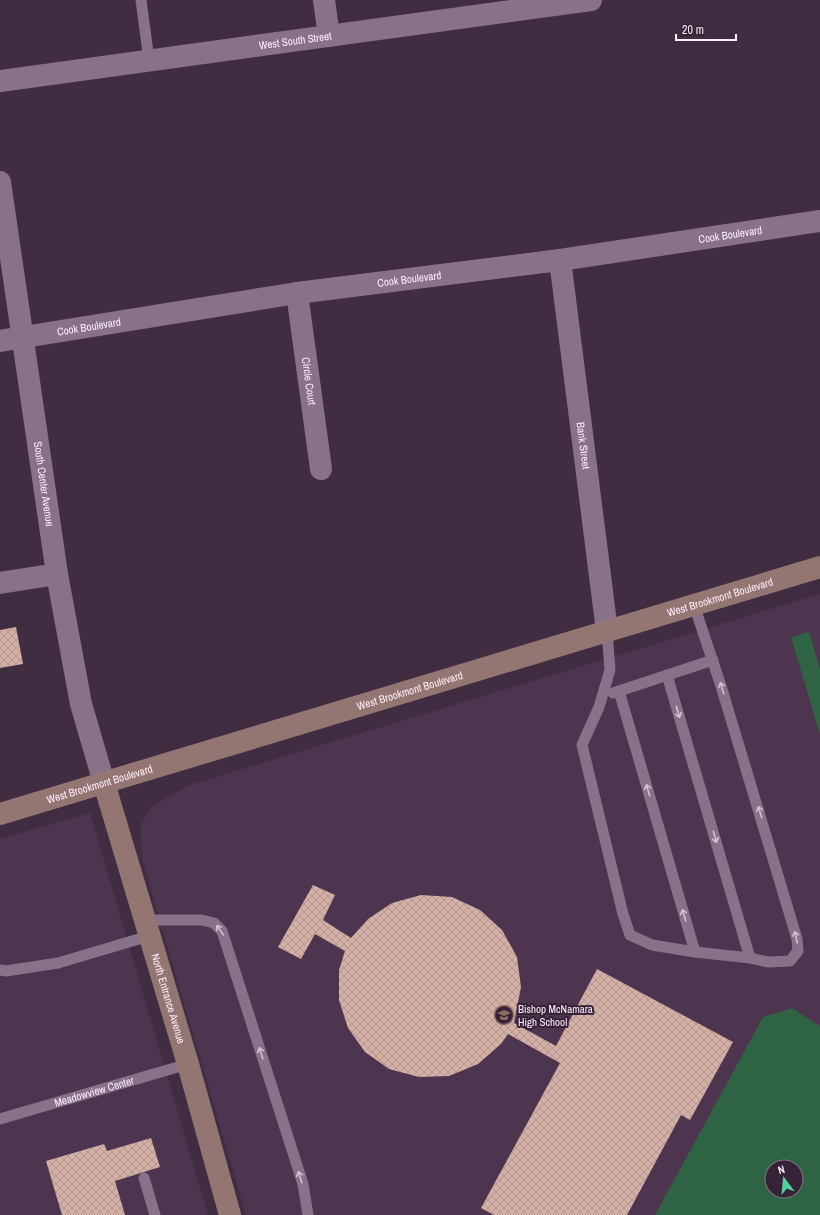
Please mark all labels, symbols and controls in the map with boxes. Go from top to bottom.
scale bar [676,16,736,42]
text: 20 m [682,22,704,38]
street label: West South Street [258,29,333,52]
street label: Cook Boulevard [697,223,763,246]
street label: Cook Boulevard [376,268,442,290]
street label: Cook Boulevard [56,315,122,339]
street label: Circle Court [299,356,319,407]
street label: Bank Street [574,421,593,470]
street label: South Center Avenue [31,440,57,527]
street label: West Brookmont Boulevard [665,575,775,620]
street label: West Brookmont Boulevard [355,668,464,713]
one-way arrow [718,682,725,695]
one-way arrow [675,706,682,719]
street label: West Brookmont Boulevard [45,761,154,807]
one-way arrow [644,783,651,796]
one-way arrow [756,806,763,819]
one-way arrow [712,830,719,843]
one-way arrow [680,908,687,921]
one-way arrow [215,925,224,936]
one-way arrow [792,931,800,944]
street label: North Entrance Avenue [148,952,189,1045]
place label: Bishop McNamara High School [518,1002,593,1029]
school or university icon: Bishop McNamara High School [493,1004,515,1026]
one-way arrow [257,1047,264,1060]
street label: Meadowview Center [53,1073,136,1110]
north arrow [764,1159,804,1199]
text: N [776,1162,786,1177]
one-way arrow [296,1171,303,1184]

